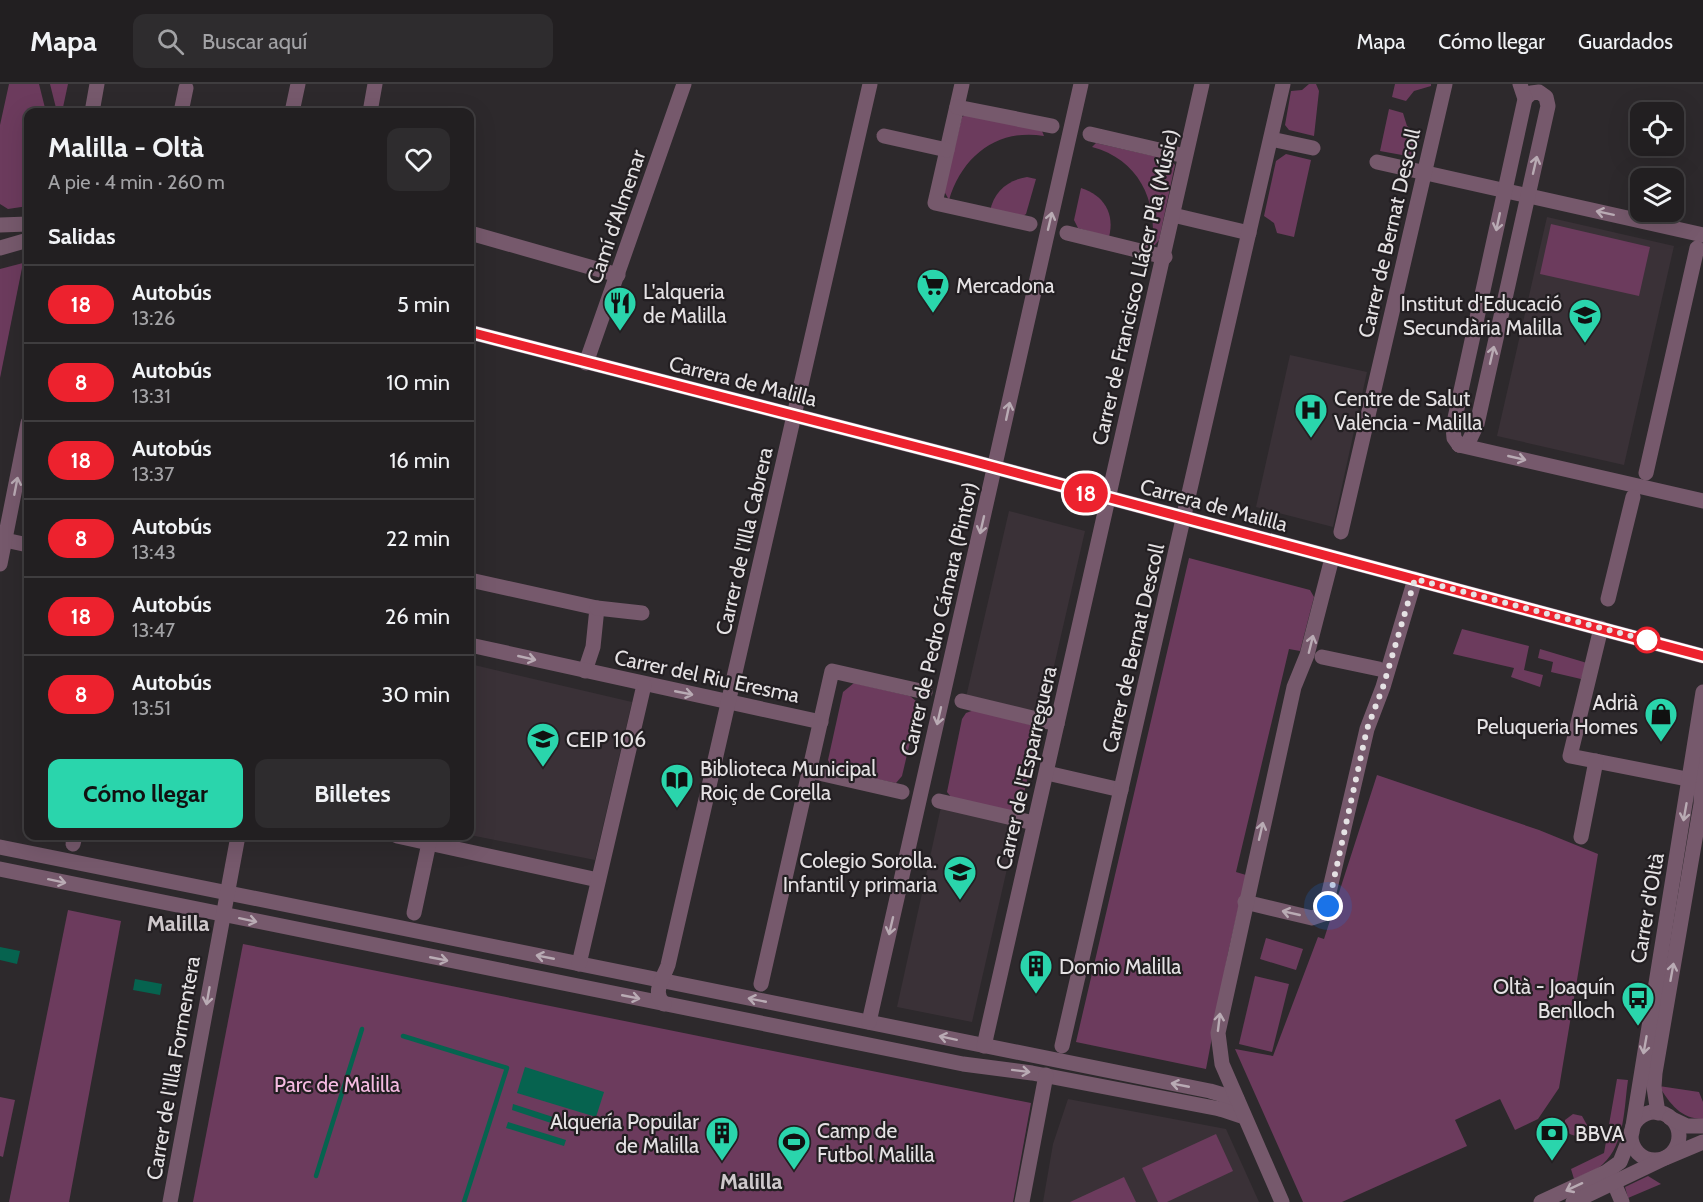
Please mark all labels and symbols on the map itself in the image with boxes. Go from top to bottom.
street label: Carrer de Francisco Llácer Pla (Músic) [1086,126,1184,448]
street label: Carrer de Bernat Descoll [1353,126,1425,340]
street label: Camí d'Almenar [581,146,651,287]
one-way arrow [1529,156,1541,175]
one-way arrow [1596,206,1615,218]
one-way arrow [1045,212,1056,231]
one-way arrow [1492,212,1503,232]
supermarket icon: Mercadona [915,267,951,314]
place label: Mercadona [956,273,1055,298]
place label: L'alqueria de Malilla [643,279,727,328]
restaurant icon: L'alqueria de Malilla [602,285,638,332]
place label: Institut d'Educació Secundària Malilla [1401,291,1562,340]
school or university icon: Institut d'Educació Secundària Malilla [1567,297,1603,344]
one-way arrow [1487,346,1498,365]
street label: Carrera de Malilla [666,351,820,411]
place label: Centre de Salut València - Malilla [1334,386,1482,435]
hospital icon: Centre de Salut València - Malilla [1293,392,1329,439]
one-way arrow [1003,402,1014,422]
street label: Carrer de l'Illa Cabrera [710,445,778,637]
one-way arrow [1506,453,1526,464]
street label: Carrera de Malilla [1138,473,1290,537]
line badge: 18 [1059,474,1113,512]
one-way arrow [11,476,22,496]
street label: Carrer de Pedro Cámara (Pintor) [895,480,983,758]
one-way arrow [975,516,987,535]
street label: Carrer de Bernat Descoll [1097,541,1169,755]
unlabelled marker [1634,627,1660,653]
one-way arrow [1305,634,1317,653]
street label: Carrer del Riu Eresma [612,644,802,708]
one-way arrow [516,653,536,664]
street label: Carrer de l'Esparreguera [990,664,1062,872]
one-way arrow [674,687,693,699]
place label: Adrià Peluqueria Homes [1476,690,1638,739]
shop icon: Adrià Peluqueria Homes [1643,696,1679,743]
one-way arrow [933,705,944,725]
school or university icon: CEIP 106 [525,721,561,768]
place label: CEIP 106 [566,727,646,752]
place label: Biblioteca Municipal Roiç de Corella [700,756,876,805]
library icon: Biblioteca Municipal Roiç de Corella [659,762,695,809]
one-way arrow [1679,801,1690,821]
one-way arrow [1255,822,1267,841]
place label: Colegio Sorolla. Infantil y primaria [783,848,937,897]
street label: Carrer d'Oltà [1625,851,1669,965]
school or university icon: Colegio Sorolla. Infantil y primaria [942,854,978,901]
one-way arrow [47,876,67,887]
your location [1313,891,1343,921]
one-way arrow [1282,907,1301,919]
district label: Malilla [147,910,209,937]
one-way arrow [239,914,258,926]
one-way arrow [884,916,896,935]
building icon: Domio Malilla [1018,948,1054,995]
one-way arrow [536,951,556,962]
street label: Carrer de l'Illa Formentera [141,954,205,1182]
one-way arrow [429,954,449,965]
place label: Domio Malilla [1059,954,1181,979]
one-way arrow [1667,963,1678,982]
place label: Oltà - Joaquín Benlloch [1493,974,1615,1023]
bus stop icon: Oltà - Joaquín Benlloch [1620,980,1656,1027]
one-way arrow [202,986,213,1006]
one-way arrow [620,992,640,1003]
one-way arrow [748,994,767,1005]
one-way arrow [1214,1013,1225,1032]
one-way arrow [939,1032,958,1044]
one-way arrow [1639,1035,1650,1055]
one-way arrow [1010,1066,1030,1077]
park label: Parc de Malilla [274,1072,400,1097]
one-way arrow [1171,1079,1191,1090]
place label: Alquería Popuilar de Malilla [550,1109,699,1158]
building icon: Alquería Popuilar de Malilla [704,1115,740,1162]
bank icon: BBVA [1534,1115,1570,1162]
place label: Camp de Futbol Malilla [817,1118,935,1167]
place label: BBVA [1575,1121,1625,1146]
sports icon: Camp de Futbol Malilla [776,1124,812,1171]
district label: Malilla [720,1168,782,1195]
one-way arrow [1565,1182,1583,1194]

